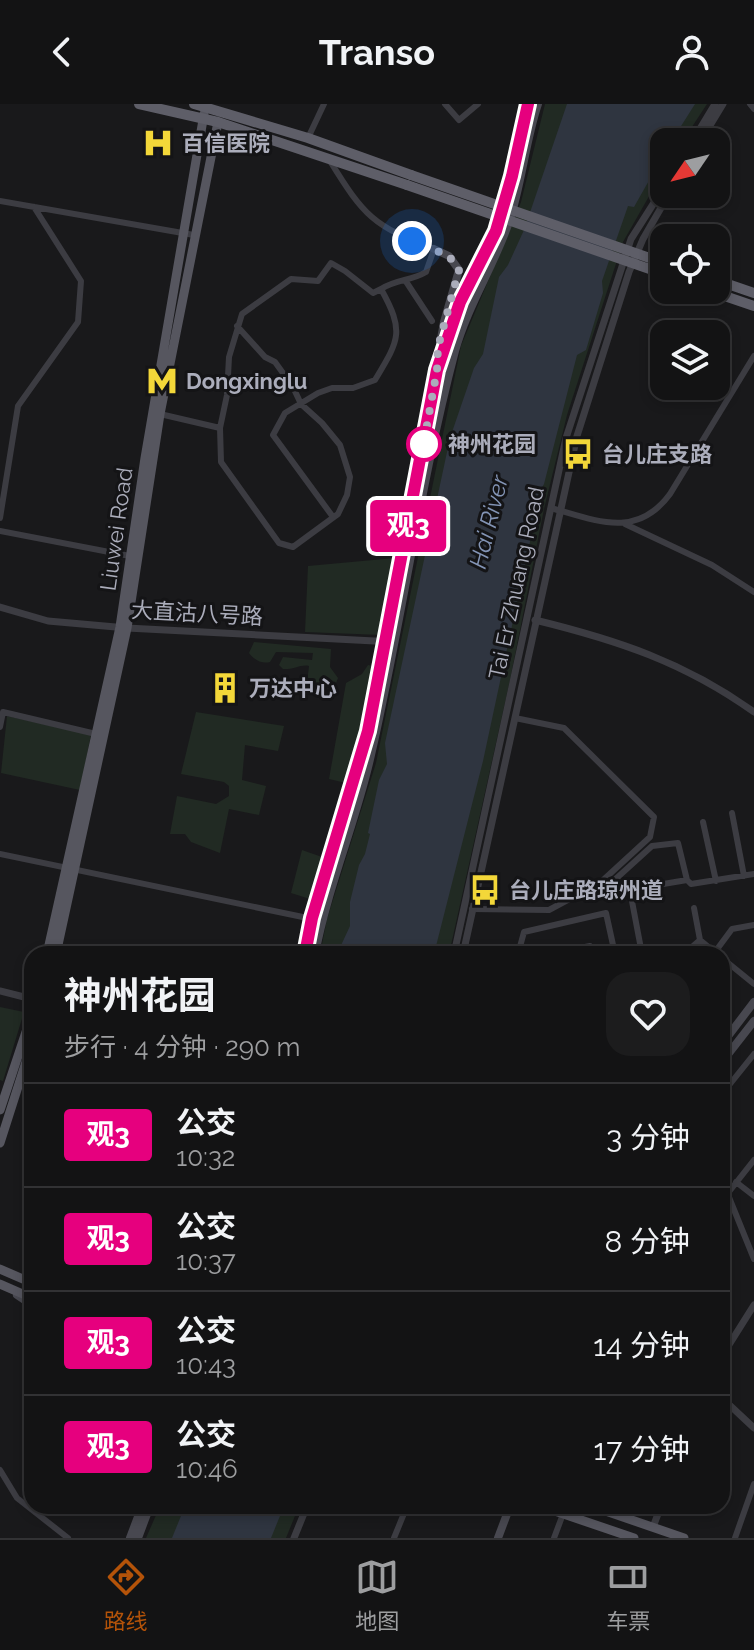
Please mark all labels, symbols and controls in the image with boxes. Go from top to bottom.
icon: back [40,30,84,74]
icon: person [670,30,714,74]
text: Transo [319,31,435,73]
hospital icon: 百信医院 [141,126,175,160]
north arrow [650,128,730,208]
map controls [650,128,730,400]
place label: 百信医院 [182,130,270,156]
your location [392,221,432,261]
button: locate [650,224,730,304]
button: layers [650,320,730,400]
metro station icon: Dongxinglu [145,364,179,398]
place label: Dongxinglu [186,368,307,394]
marker: 神州花园 [407,427,441,461]
place label: 神州花园 [448,431,536,457]
bus stop icon: 台儿庄支路 [561,437,595,471]
place label: 台儿庄支路 [602,441,712,467]
street label: Liuwei Road [94,466,138,592]
water label: Hai River [463,472,514,571]
street label: Tai Er Zhuang Road [483,484,549,682]
line badge: 观3 [372,500,444,552]
text: 观3 [386,509,430,542]
street label: 大直沽八号路 [130,597,264,629]
building icon: 万达中心 [208,671,242,705]
place label: 万达中心 [249,675,337,701]
bus stop icon: 台儿庄路琼州道 [468,873,502,907]
place label: 台儿庄路琼州道 [509,877,663,903]
button: heart [606,972,690,1056]
text: 神州花园 [64,973,216,1018]
text: 步行 · 4 分钟 · 290 m [64,1032,300,1062]
text: 公交 [176,1105,236,1140]
text: 观3 [86,1118,130,1151]
text: 3 分钟 [606,1120,690,1155]
text: 10:32 [176,1142,235,1172]
text: 公交 [176,1209,236,1244]
text: 观3 [86,1222,130,1255]
text: 8 分钟 [605,1224,690,1259]
text: 10:37 [176,1246,236,1276]
text: 公交 [176,1313,236,1348]
text: 观3 [86,1326,130,1359]
text: 14 分钟 [593,1328,690,1363]
text: 10:43 [176,1350,236,1380]
text: 公交 [176,1417,236,1452]
text: 观3 [86,1430,130,1463]
text: 17 分钟 [594,1432,690,1467]
text: 10:46 [176,1454,238,1484]
tab: 路线 [104,1555,148,1635]
tab: 地图 [355,1555,399,1635]
tab: 车票 [606,1555,650,1635]

